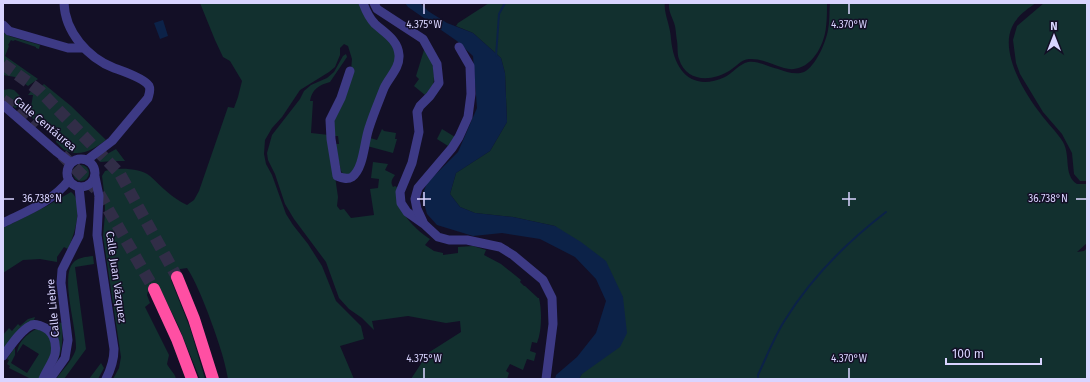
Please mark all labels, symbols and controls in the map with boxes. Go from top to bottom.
north arrow [1034,16,1074,56]
text: 4.375°W [406,19,442,31]
text: 4.370°W [831,19,868,31]
text: N [1050,20,1058,33]
street label: Calle Centáurea [11,94,79,154]
text: 36.738°N [22,193,62,205]
text: 36.738°N [1028,193,1068,205]
street label: Calle Juan Vázquez [103,230,129,324]
street label: Calle Liebre [44,278,62,338]
scale bar [946,340,1041,366]
text: 100 m [952,347,984,361]
text: 4.375°W [406,353,442,365]
text: 4.370°W [831,353,868,365]

